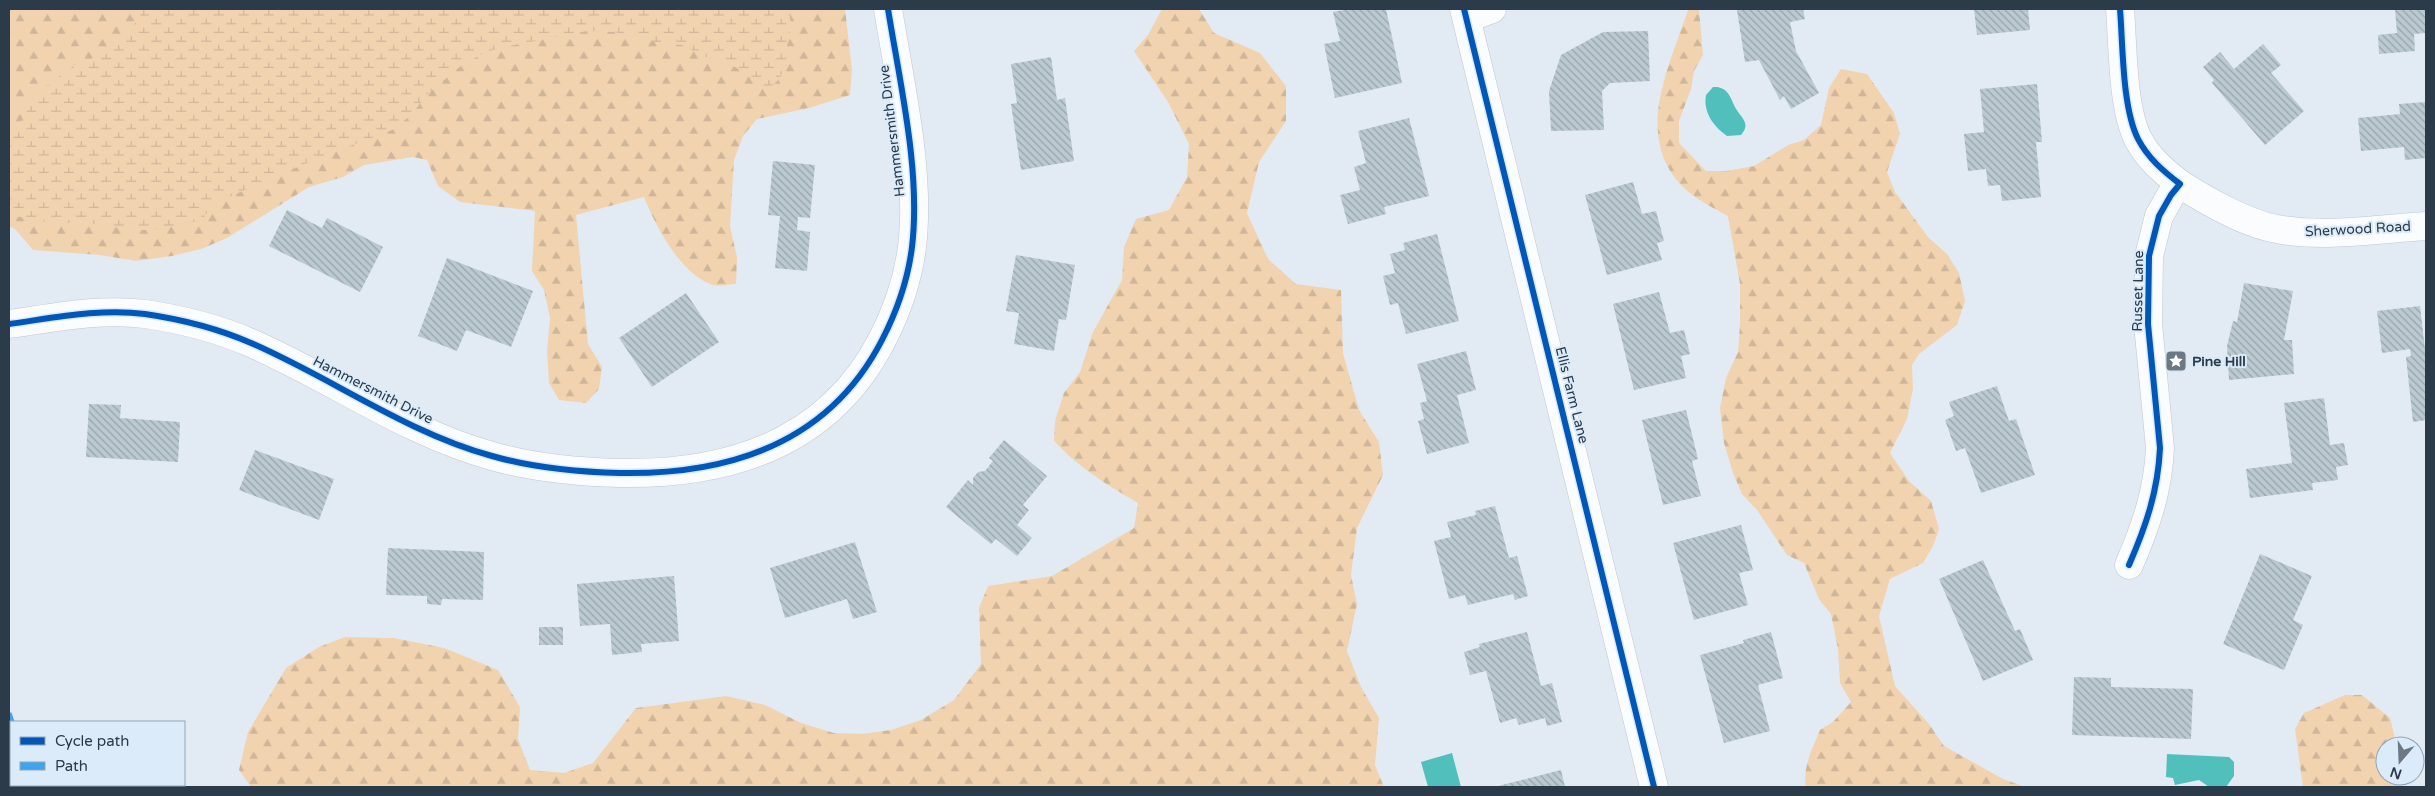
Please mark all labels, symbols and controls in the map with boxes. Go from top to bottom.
street label: Hammersmith Drive [875,64,909,198]
street label: Sherwood Road [2305,218,2411,240]
street label: Russet Lane [2129,250,2147,332]
street label: Ellis Farm Lane [1552,345,1592,445]
place icon: Pine Hill [2164,349,2188,373]
street label: Hammersmith Drive [310,352,436,428]
place label: Pine Hill [2192,353,2246,370]
legend [10,721,185,786]
text: Cycle path [55,732,129,750]
north arrow [2375,736,2425,786]
text: Path [55,757,88,775]
text: N [2388,763,2404,783]

